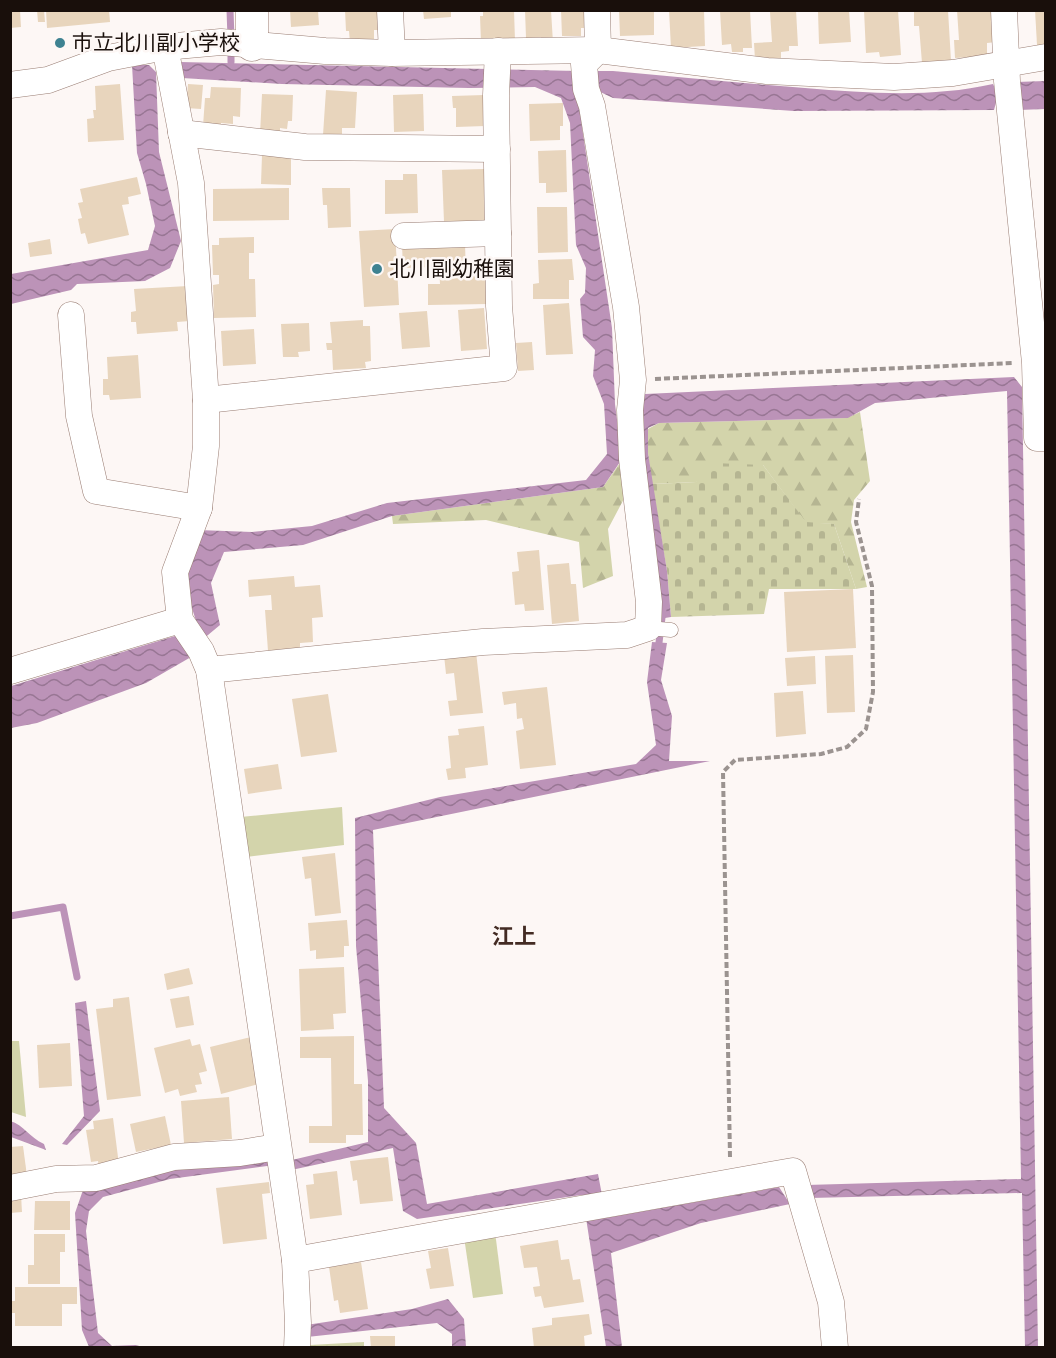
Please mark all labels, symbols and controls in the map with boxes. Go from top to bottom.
place label: 市立北川副小学校 [72,30,240,56]
marker: 市立北川副小学校 [53,36,67,50]
place label: 北川副幼稚園 [389,256,515,282]
marker: 北川副幼稚園 [370,262,384,276]
district label: 江上 [492,923,536,950]

